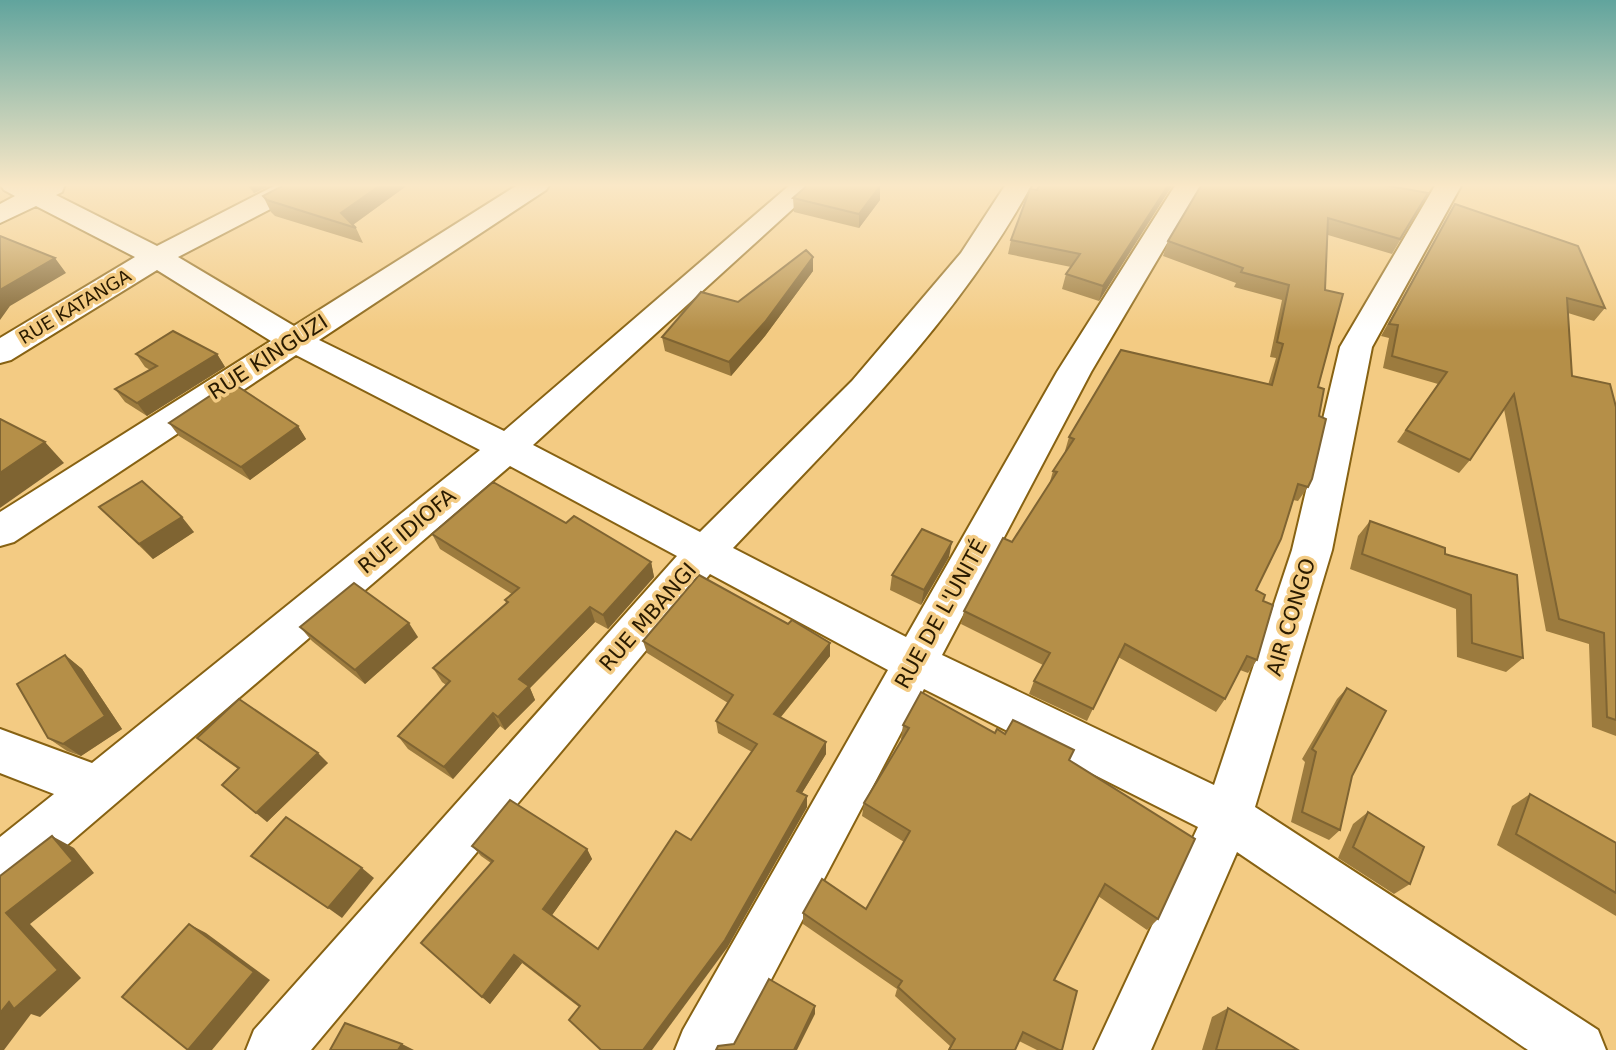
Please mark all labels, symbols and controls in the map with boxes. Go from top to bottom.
street label: RUE KATANGA [15,265,135,348]
street label: RUE KINGUZI [204,310,332,404]
street label: RUE IDIOFA [354,483,461,579]
street label: RUE DE L'UNITÉ [889,535,992,693]
street label: AIR CONGO [1262,555,1320,679]
street label: RUE MBANGI [595,558,701,676]

